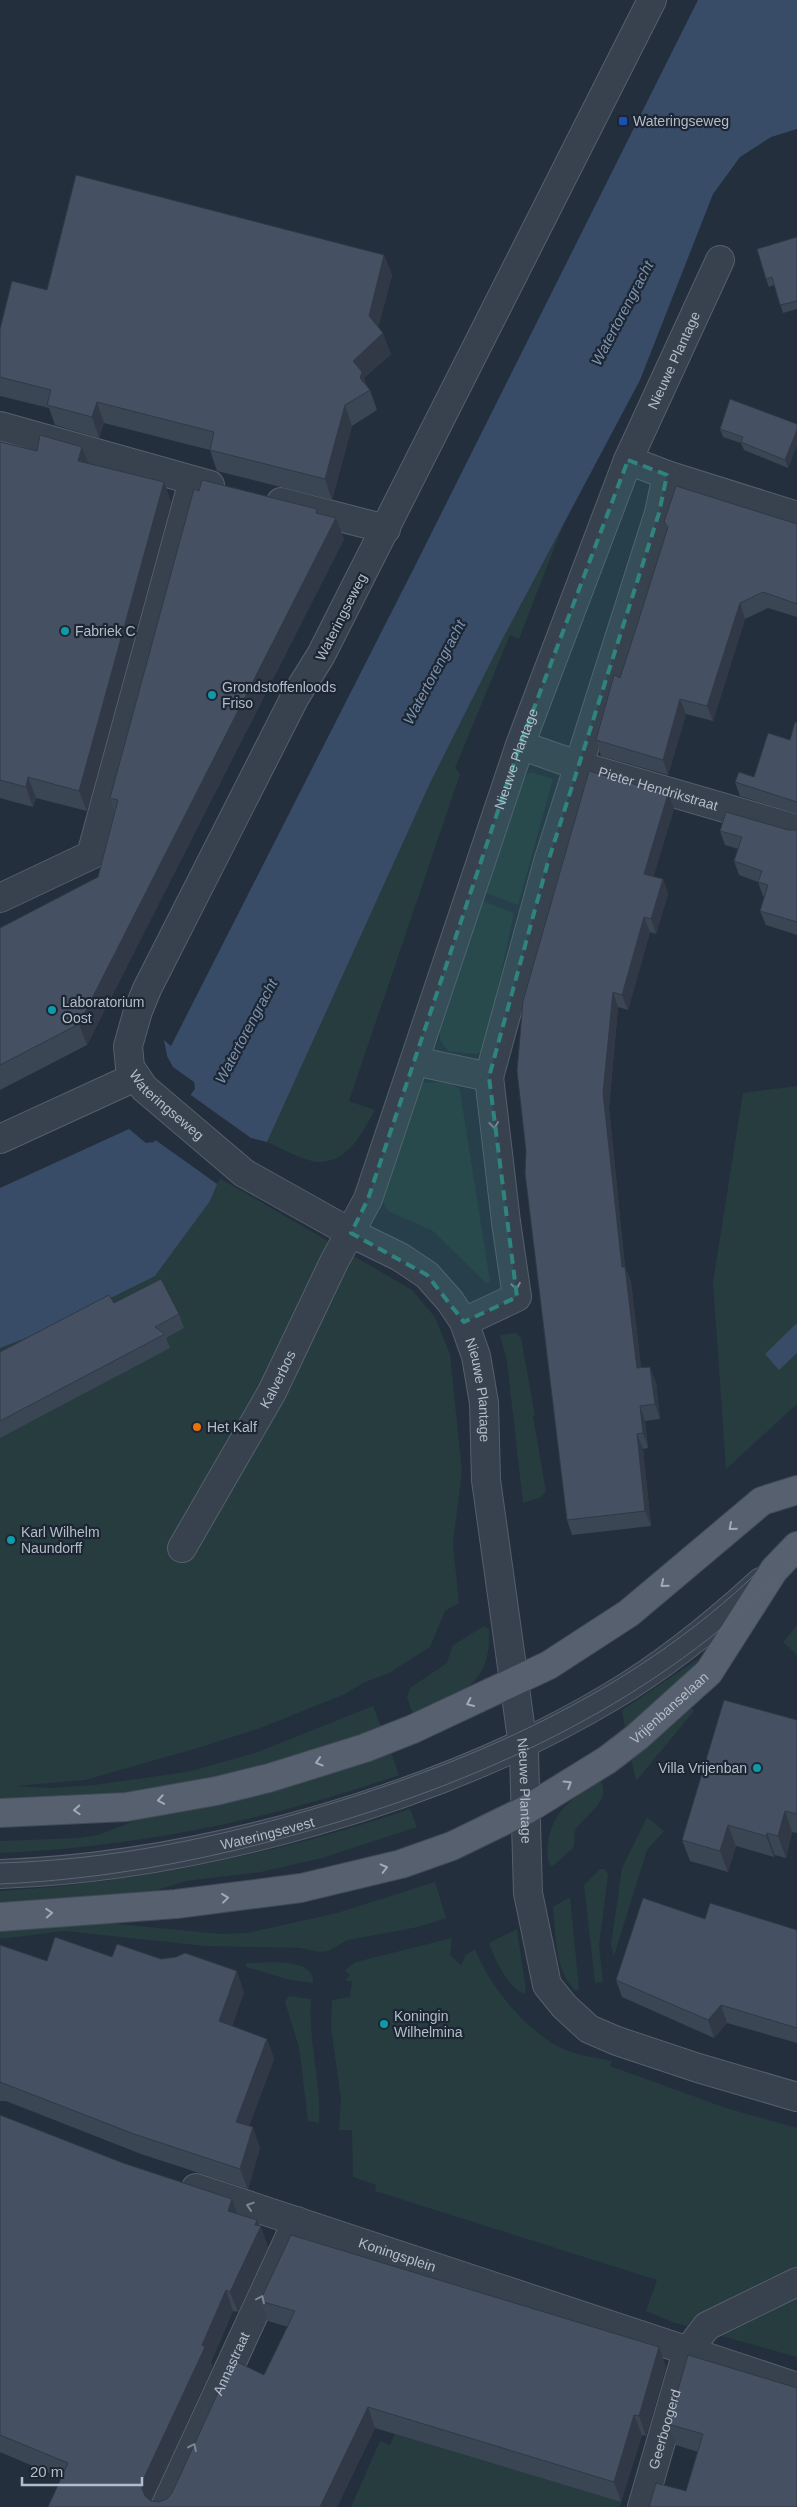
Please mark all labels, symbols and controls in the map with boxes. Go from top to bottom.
place label: Wateringseweg [633,113,729,129]
marker: Wateringseweg [617,115,629,127]
water label: Watertorengracht [587,257,657,368]
street label: Nieuwe Plantage [644,309,703,412]
street label: Wateringseweg [312,571,370,663]
water label: Watertorengracht [399,616,469,727]
place label: Fabriek C [75,623,136,639]
marker: Fabriek C [59,625,71,637]
place label: Grondstoffenloods Friso [222,679,336,711]
marker: Grondstoffenloods Friso [206,689,218,701]
street label: Nieuwe Plantage [491,706,541,812]
street label: Pieter Hendrikstraat [597,764,720,814]
water label: Watertorengracht [211,975,281,1086]
place label: Laboratorium Oost [62,994,145,1026]
marker: Laboratorium Oost [46,1004,58,1016]
street label: Wateringseweg [126,1067,207,1143]
one-way arrow [488,1121,499,1129]
one-way arrow [510,1282,520,1290]
street label: Nieuwe Plantage [462,1335,493,1443]
street label: Kalverbos [256,1348,299,1411]
place label: Het Kalf [207,1419,257,1435]
marker: Het Kalf [191,1421,203,1433]
one-way arrow [729,1522,738,1530]
place label: Karl Wilhelm Naundorff [21,1524,100,1556]
marker: Karl Wilhelm Naundorff [5,1534,17,1546]
one-way arrow [661,1579,670,1587]
street label: Vrijenbanselaan [627,1669,712,1747]
one-way arrow [466,1697,475,1708]
street label: Nieuwe Plantage [514,1737,535,1844]
one-way arrow [315,1757,324,1767]
place label: Villa Vrijenban [658,1760,747,1776]
marker: Villa Vrijenban [751,1762,763,1774]
one-way arrow [562,1781,571,1791]
one-way arrow [157,1795,166,1805]
one-way arrow [73,1805,81,1816]
street label: Wateringsevest [219,1814,316,1853]
one-way arrow [380,1863,389,1874]
one-way arrow [221,1893,229,1904]
one-way arrow [45,1908,53,1919]
place label: Koningin Wilhelmina [394,2008,463,2040]
marker: Koningin Wilhelmina [378,2018,390,2030]
one-way arrow [247,2202,255,2212]
street label: Koningsplein [357,2234,438,2275]
one-way arrow [254,2295,265,2304]
street label: Annastraat [210,2329,253,2398]
street label: Geerboogerd [645,2387,684,2471]
one-way arrow [187,2443,197,2452]
scale bar [22,2454,142,2486]
text: 20 m [30,2463,63,2480]

